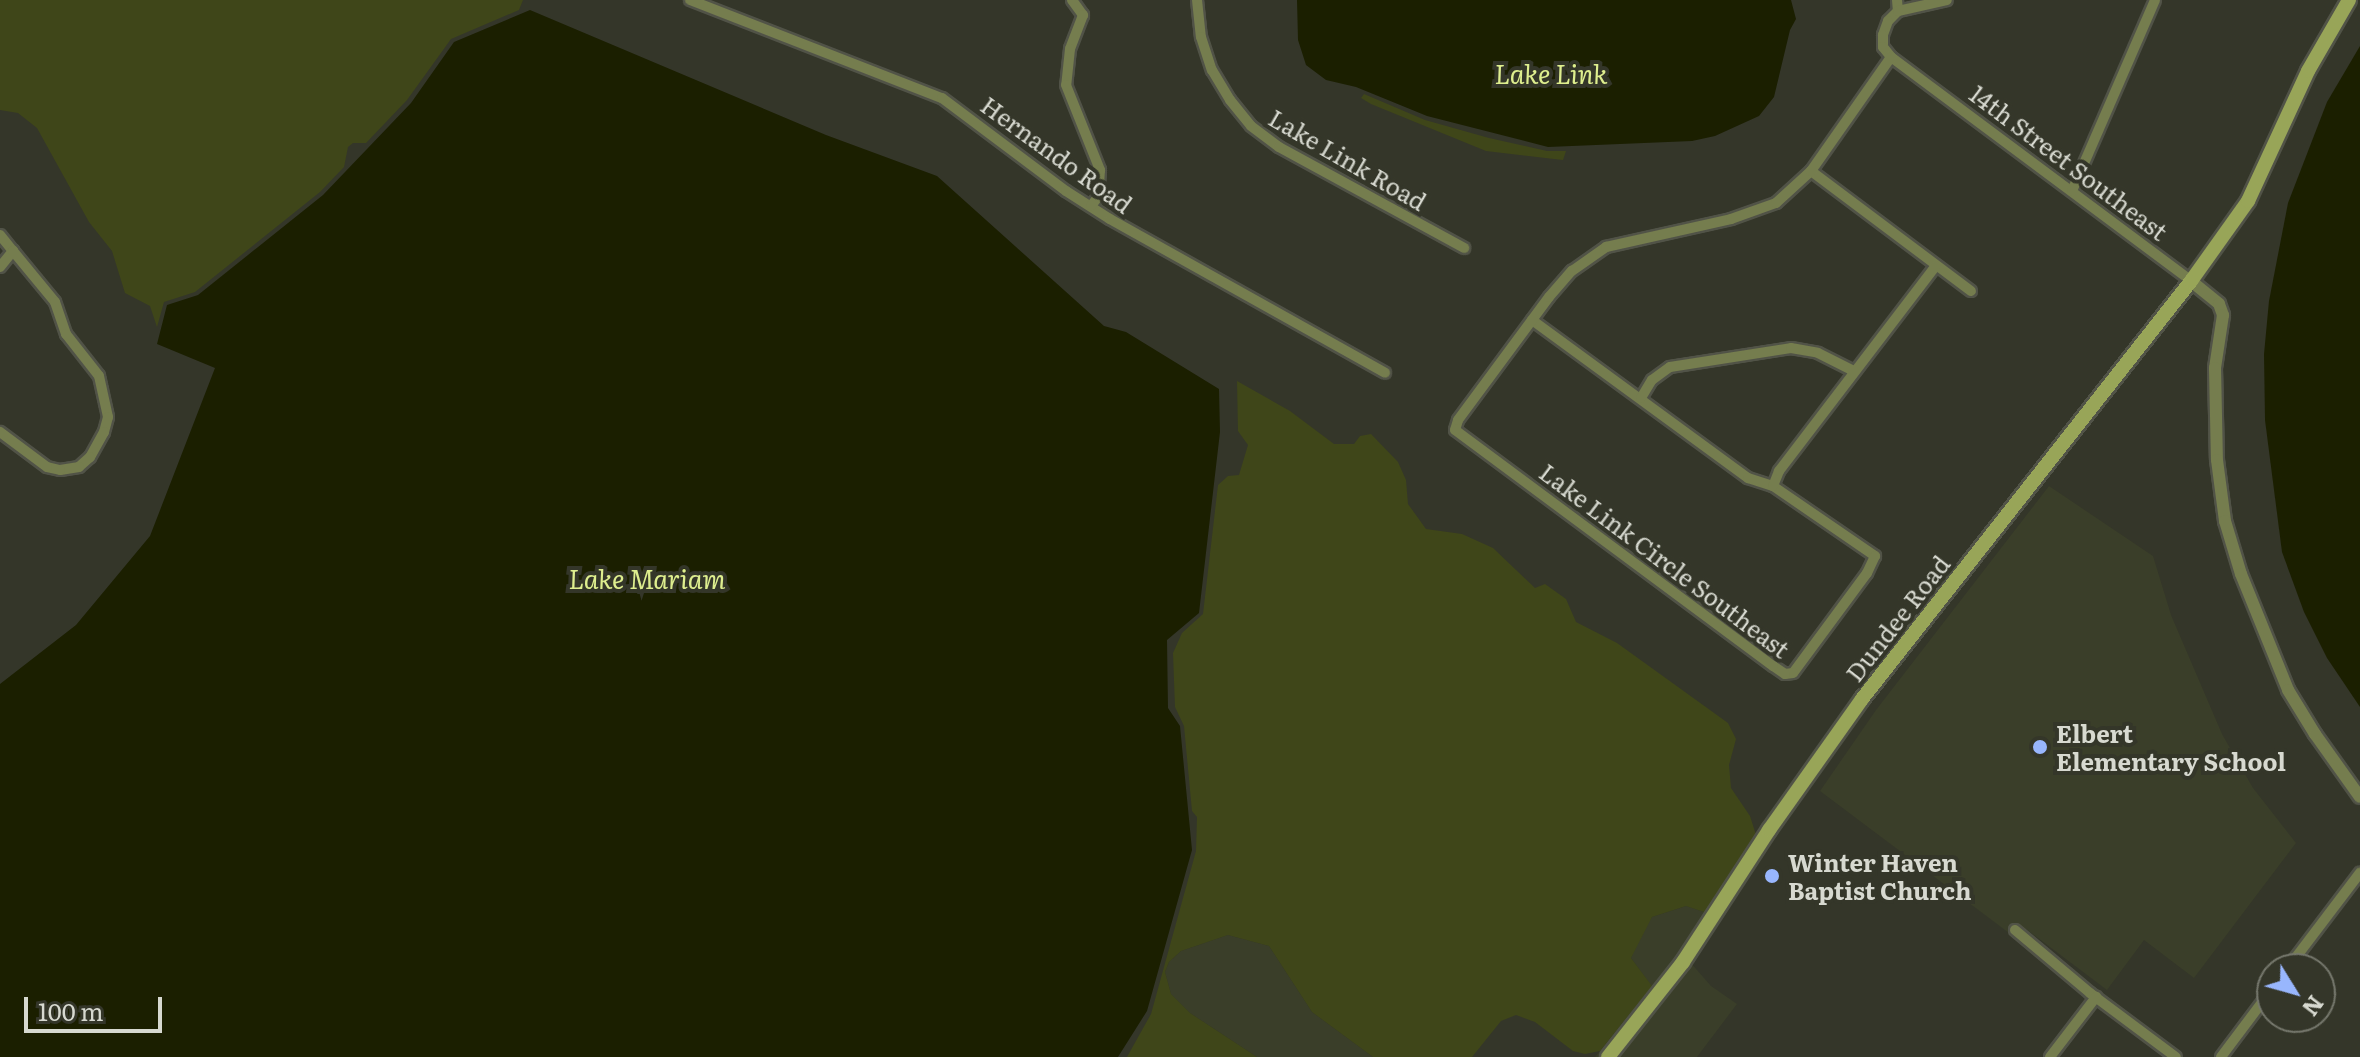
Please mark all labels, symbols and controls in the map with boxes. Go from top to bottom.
water label: Lake Link [1495,57,1607,89]
street label: 14th Street Southeast [1965,78,2173,246]
street label: Hernando Road [976,90,1138,218]
street label: Lake Link Road [1264,102,1432,216]
street label: Lake Link Circle Southeast [1535,457,1795,663]
street label: Dundee Road [1839,549,1955,687]
water label: Lake Mariam [569,562,725,594]
place label: Elbert Elementary School [2056,719,2286,775]
marker: Elbert Elementary School [2031,738,2049,756]
place label: Winter Haven Baptist Church [1788,848,1972,904]
marker: Winter Haven Baptist Church [1763,867,1781,885]
north arrow [2256,953,2336,1033]
scale bar [28,981,166,1031]
text: N [2295,989,2333,1024]
text: 100 m [38,993,104,1028]

